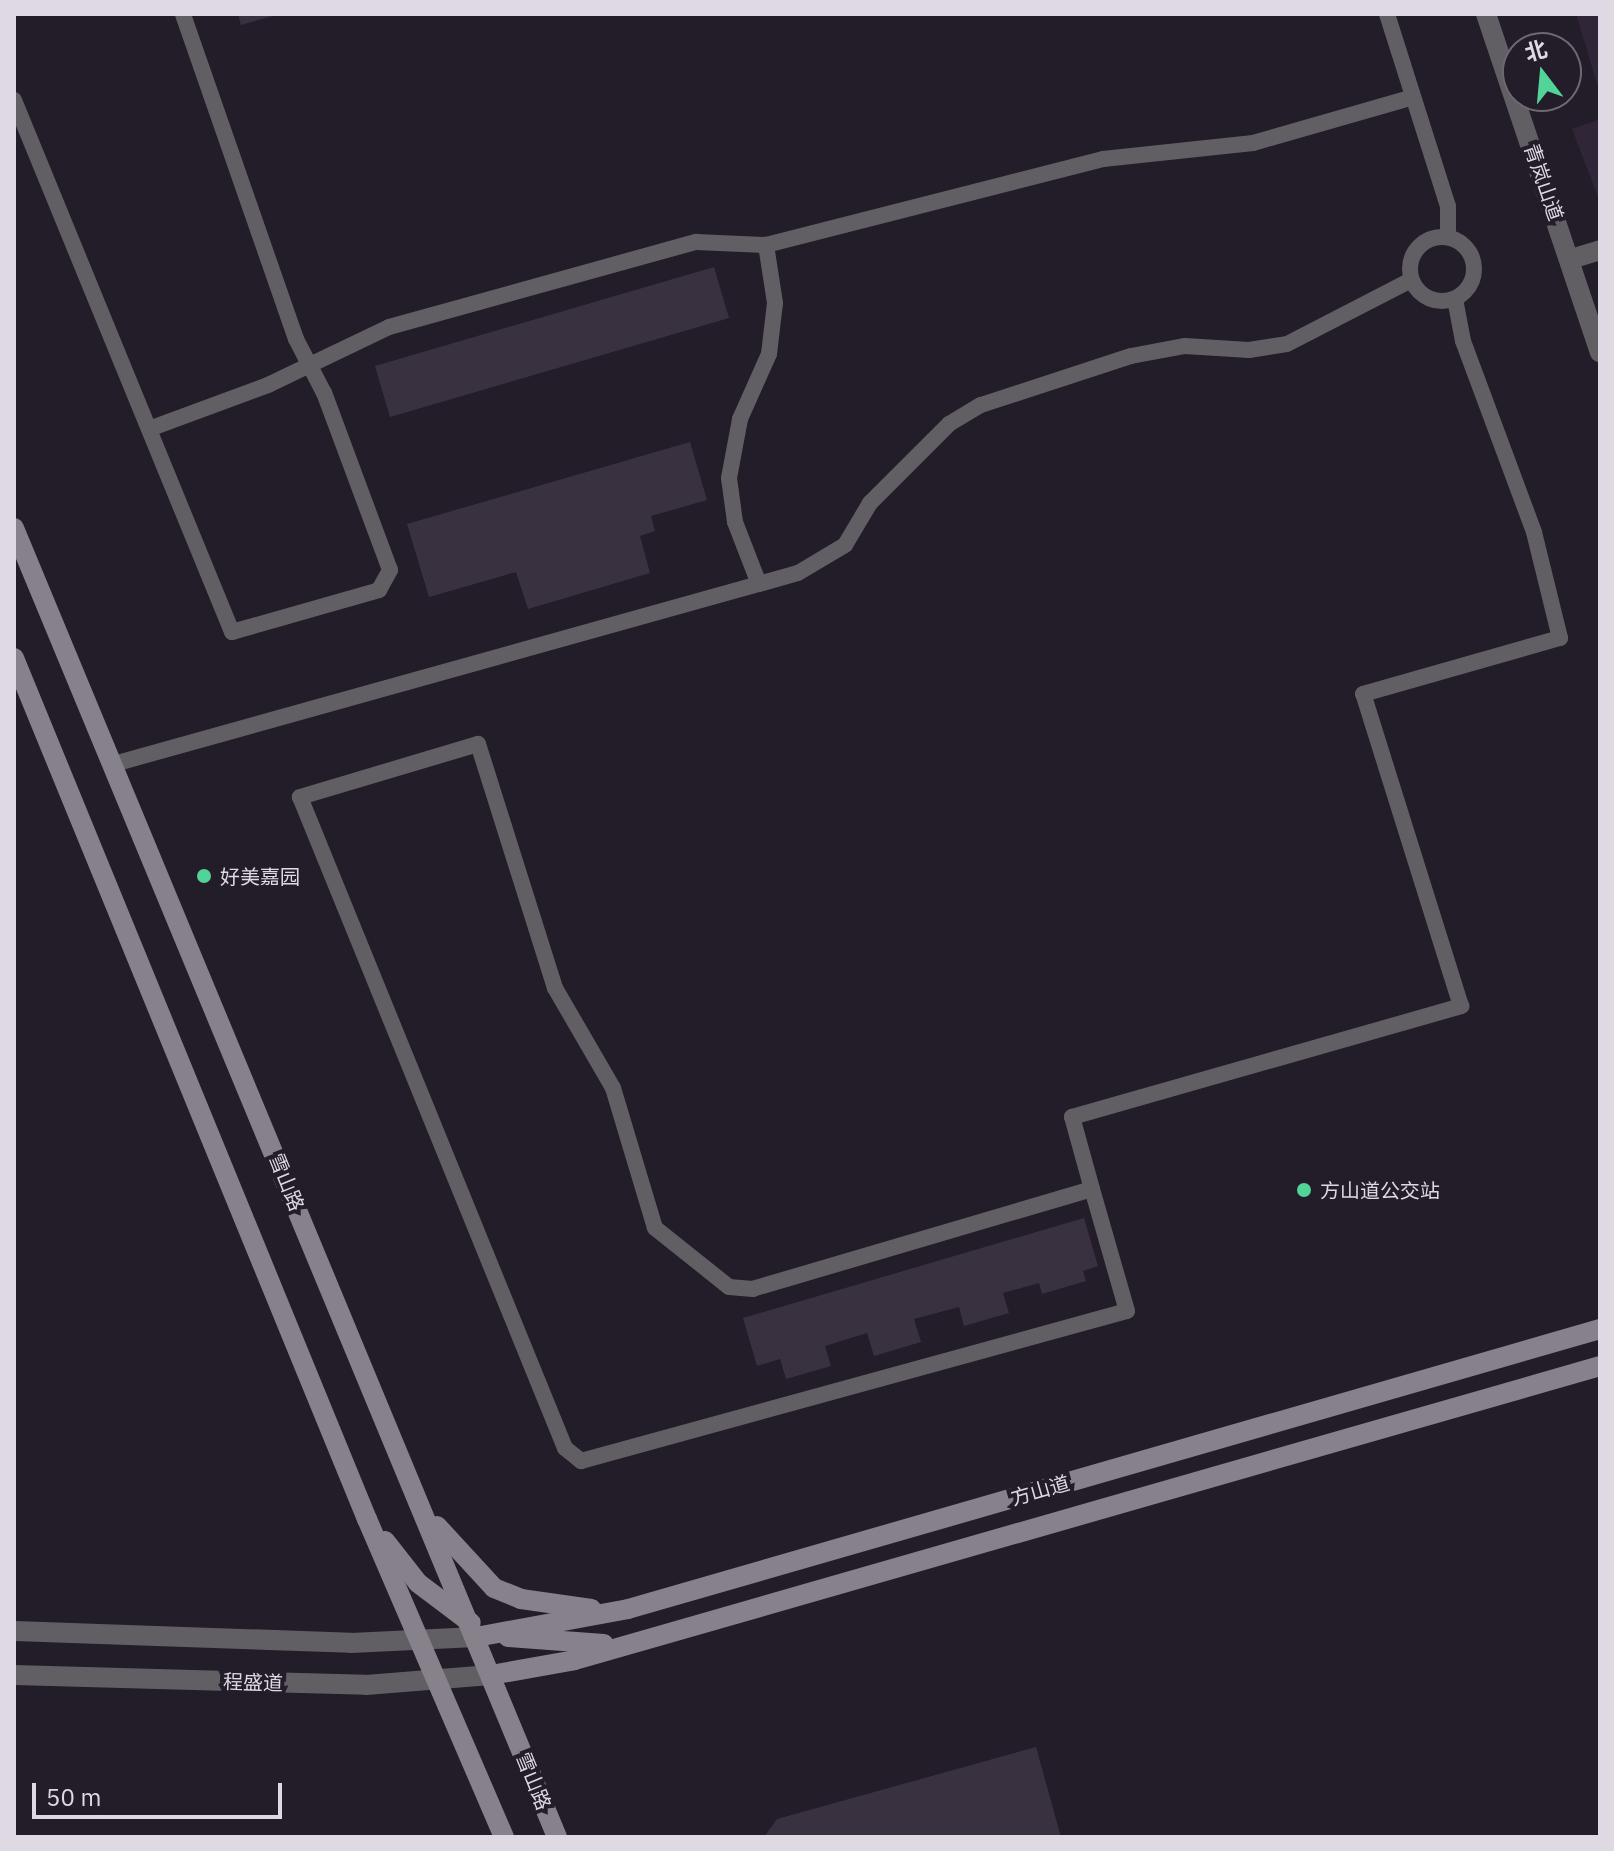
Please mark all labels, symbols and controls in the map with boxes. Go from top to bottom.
north arrow [1502,32,1582,112]
text: 北 [1521,33,1550,67]
street label: 青岚山道 [1520,140,1568,224]
place label: 好美嘉园 [220,864,300,888]
marker: 好美嘉园 [195,867,213,885]
street label: 雪山路 [265,1150,309,1214]
place label: 方山道公交站 [1320,1178,1440,1202]
marker: 方山道公交站 [1295,1181,1313,1199]
street label: 方山道 [1008,1470,1072,1510]
street label: 程盛道 [223,1669,283,1695]
street label: 雪山路 [512,1749,556,1813]
scale bar [36,1767,286,1817]
text: 50 m [46,1781,101,1813]

